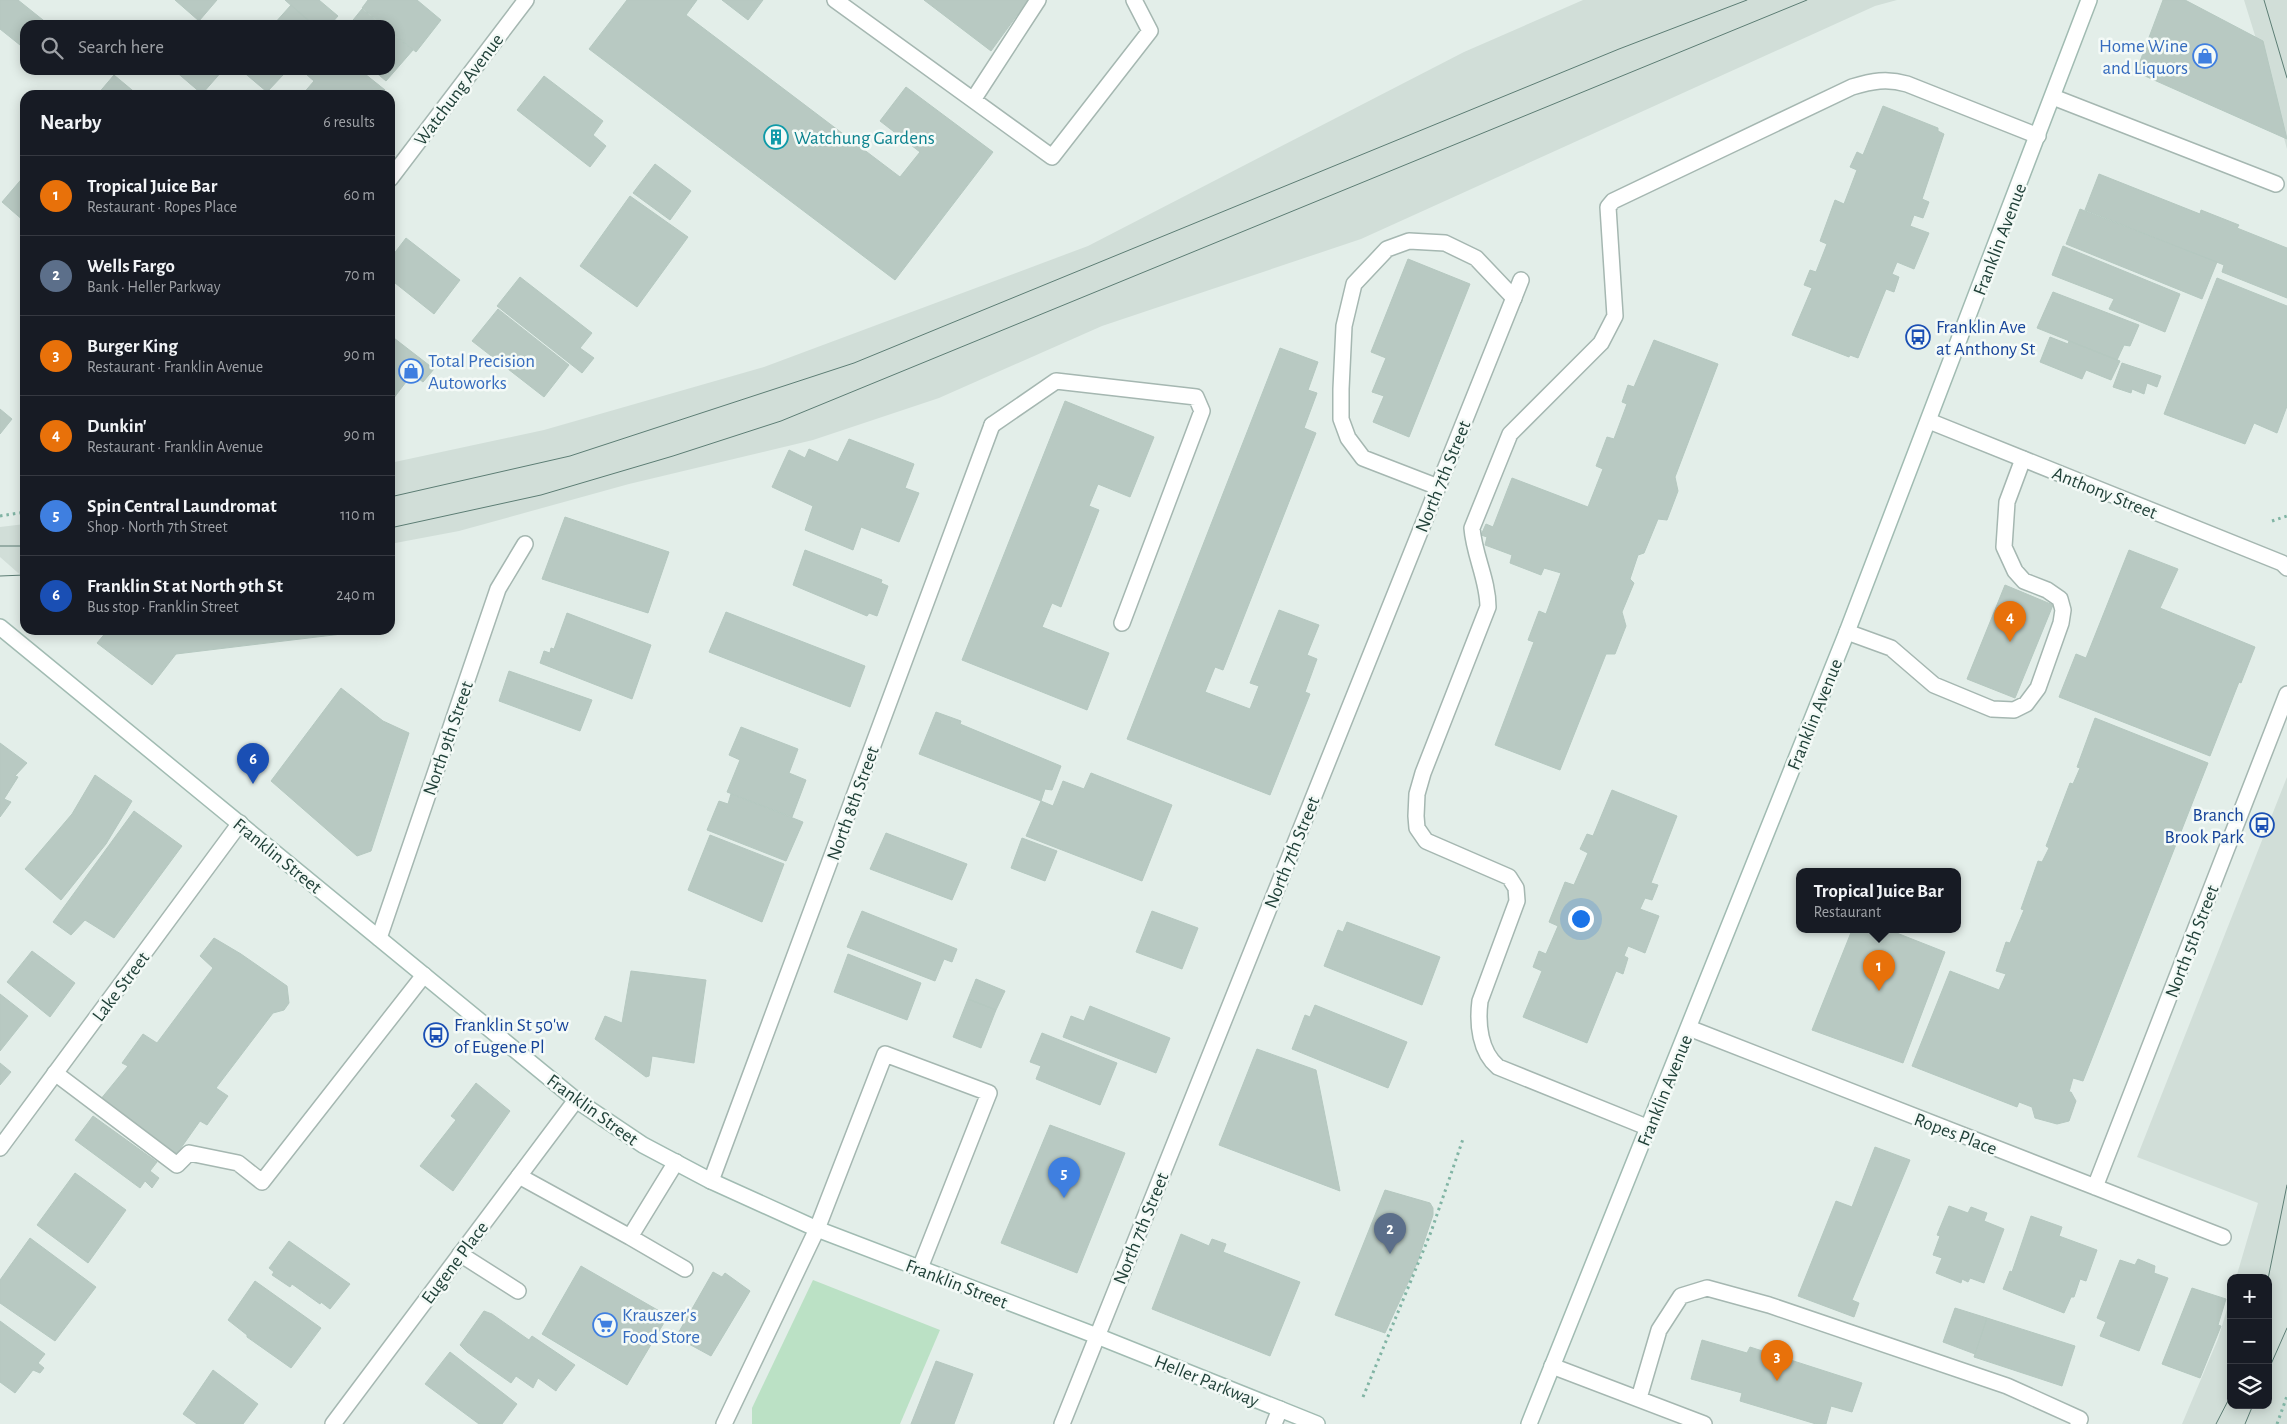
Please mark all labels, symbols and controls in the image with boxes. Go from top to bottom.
search box [20,20,395,75]
street label: Watchung Avenue [411,30,507,149]
icon: search [38,34,66,62]
place label: Home Wine and Liquors [2099,37,2188,78]
text: Search here [78,38,164,57]
shop icon: Home Wine and Liquors [2192,43,2218,69]
text: Nearby [40,112,101,133]
text: 6 results [323,114,375,130]
building icon: Watchung Gardens [763,124,789,150]
place label: Watchung Gardens [794,129,935,148]
text: Tropical Juice Bar [87,177,217,196]
street label: Franklin Avenue [1970,181,2030,298]
text: 1 [53,187,59,203]
text: 60 m [344,187,375,203]
text: Restaurant · Ropes Place [87,199,237,215]
text: Wells Fargo [87,257,175,276]
text: 2 [52,267,60,283]
text: 70 m [344,267,375,283]
text: Bank · Heller Parkway [87,279,221,295]
place label: Franklin Ave at Anthony St [1936,318,2035,359]
bus stop icon: Franklin Ave at Anthony St [1905,324,1931,350]
text: Burger King [87,337,178,356]
text: 3 [53,347,59,363]
text: 90 m [344,347,375,363]
place label: Total Precision Autoworks [428,352,535,393]
shop icon: Total Precision Autoworks [398,358,424,384]
text: Restaurant · Franklin Avenue [87,359,263,375]
text: Dunkin' [87,417,147,436]
street label: North 7th Street [1412,418,1474,535]
text: 4 [52,427,60,443]
text: 90 m [344,427,375,443]
text: Restaurant · Franklin Avenue [87,439,263,455]
street label: Anthony Street [2049,464,2159,523]
text: Spin Central Laundromat [87,497,277,516]
text: 5 [53,507,59,523]
text: 110 m [340,507,375,523]
text: Shop · North 7th Street [87,519,228,535]
text: Franklin St at North 9th St [87,577,283,596]
text: 6 [52,587,60,603]
text: 240 m [336,587,375,603]
text: Bus stop · Franklin Street [87,599,239,615]
pin: 4 [1994,601,2026,642]
street label: Franklin Avenue [1784,656,1846,773]
street label: North 9th Street [420,679,477,798]
pin: 6 [237,743,269,784]
street label: North 8th Street [824,744,883,863]
street label: North 7th Street [1261,794,1323,911]
place label: Branch Brook Park [2165,806,2244,847]
bus stop icon: Branch Brook Park [2249,812,2275,838]
street label: Franklin Street [229,815,325,897]
popup [1796,868,1961,933]
text: Tropical Juice Bar [1813,882,1944,901]
street label: North 5th Street [2162,883,2223,1000]
text: Restaurant [1813,904,1881,920]
your location [1568,906,1594,932]
street label: Lake Street [89,949,153,1025]
pin: 1 [1863,950,1895,991]
place label: Franklin St 50'w of Eugene Pl [454,1016,569,1057]
bus stop icon: Franklin St 50'w of Eugene Pl [423,1022,449,1048]
street label: Franklin Avenue [1634,1032,1696,1149]
street label: Franklin Street [543,1071,641,1149]
street label: Ropes Place [1911,1110,2000,1159]
pin: 5 [1048,1157,1080,1198]
street label: North 7th Street [1110,1170,1172,1287]
pin: 2 [1374,1213,1406,1254]
street label: Eugene Place [418,1218,492,1308]
street label: Franklin Street [903,1256,1010,1313]
map controls [2227,1274,2272,1409]
button: + [2227,1274,2272,1319]
place label: Krauszer's Food Store [622,1306,700,1347]
supermarket icon: Krauszer's Food Store [592,1312,618,1338]
button: − [2227,1319,2272,1364]
pin: 3 [1761,1340,1793,1381]
street label: Heller Parkway [1152,1352,1261,1411]
button: layers [2227,1364,2272,1409]

